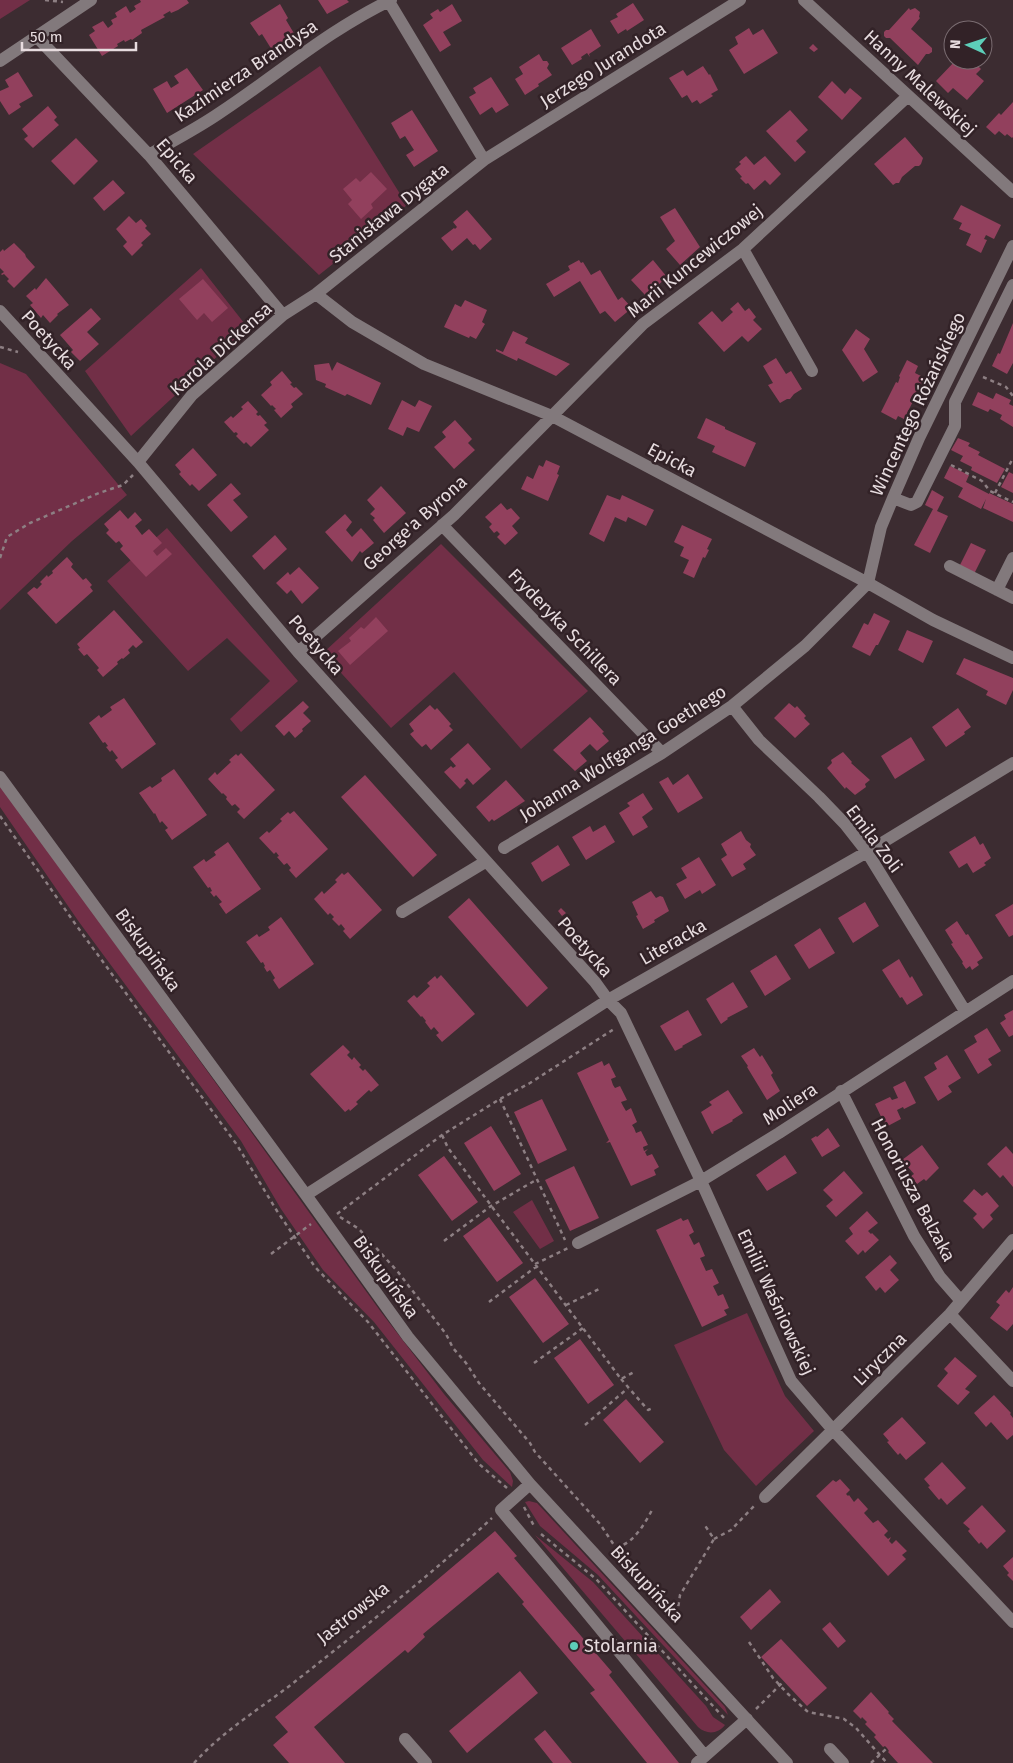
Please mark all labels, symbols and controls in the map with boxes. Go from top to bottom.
street label: Kazimierza Brandysa [170,15,322,127]
street label: Jerzego Jurandota [536,18,670,112]
scale bar [22,20,136,52]
north arrow [943,20,993,70]
street label: Hanny Malewskiej [859,25,981,141]
text: 50 m [30,28,63,46]
text: N [947,39,964,49]
street label: Epicka [151,134,203,188]
street label: Stanisława Dygata [325,158,453,268]
street label: Marii Kuncewiczowej [623,200,767,322]
street label: Karola Dickensa [165,297,277,401]
street label: Poetycka [16,306,82,374]
street label: Wincentego Różańskiego [866,308,970,500]
street label: Epicka [644,438,700,482]
street label: George'a Byrona [358,471,472,575]
street label: Fryderyka Schillera [504,564,626,690]
street label: Poetycka [284,610,348,680]
street label: Johanna Wolfganga Goethego [516,680,730,826]
street label: Emila Zoli [841,801,907,877]
street label: Biskupińska [110,904,186,996]
street label: Poetycka [553,912,617,982]
street label: Literacka [636,914,710,970]
street label: Moliera [759,1078,821,1130]
street label: Honoriusza Balzaka [866,1115,960,1265]
street label: Emilii Waśniowskiej [732,1225,820,1379]
street label: Biskupińska [348,1231,424,1323]
street label: Liryczna [849,1328,911,1390]
street label: Biskupińska [606,1541,688,1627]
street label: Jastrowska [312,1577,394,1649]
place label: Stolarnia [584,1635,658,1657]
marker: Stolarnia [568,1640,580,1652]

